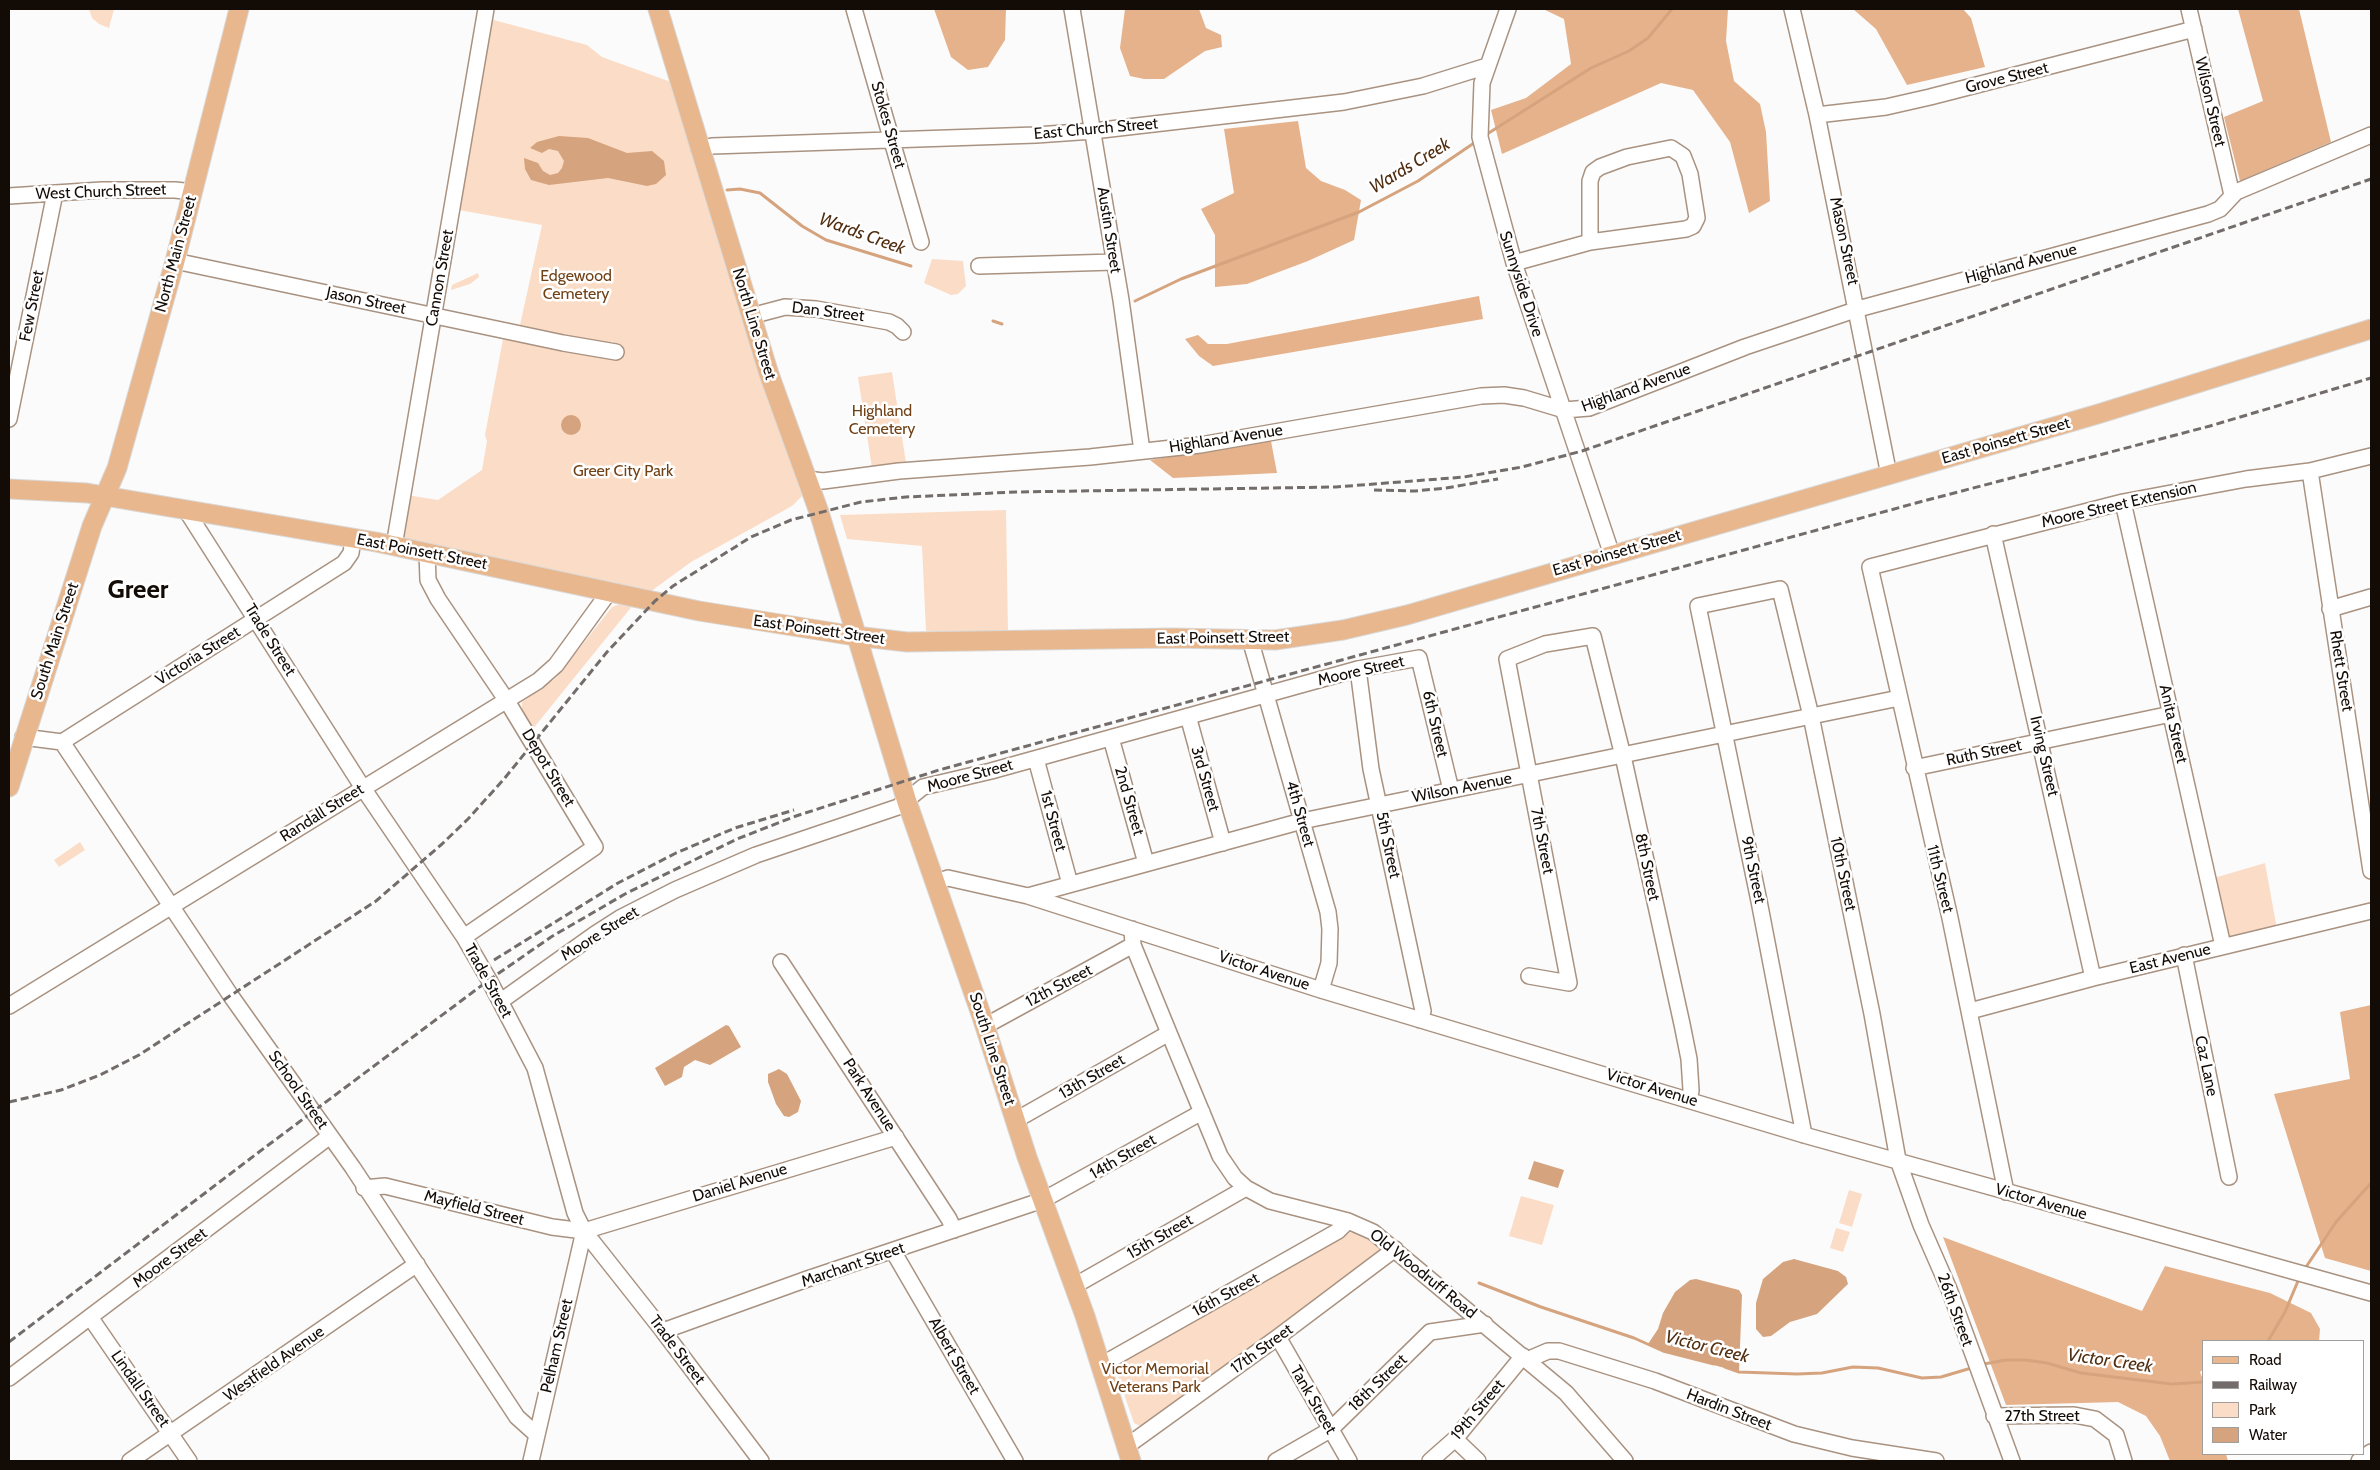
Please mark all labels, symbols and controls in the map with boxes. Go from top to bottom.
street label: Wilson Street [2190,55,2230,149]
street label: Grove Street [1964,58,2050,98]
street label: Stokes Street [866,79,910,171]
street label: East Church Street [1033,114,1159,144]
water label: Wards Creek [1366,133,1454,199]
street label: West Church Street [35,180,167,204]
street label: Austin Street [1093,185,1125,275]
street label: North Main Street [151,193,201,315]
street label: Mason Street [1825,195,1863,287]
water label: Wards Creek [816,208,908,260]
street label: Cannon Street [422,228,458,328]
street label: Sunnyside Drive [1495,229,1547,339]
street label: Highland Avenue [1963,240,2079,288]
park label: Edgewood Cemetery [540,266,612,304]
street label: North Line Street [728,266,780,382]
street label: Few Street [16,269,48,343]
street label: Jason Street [325,283,407,319]
street label: Dan Street [791,298,865,326]
street label: Highland Avenue [1579,359,1693,417]
park label: Highland Cemetery [849,401,915,439]
street label: East Poinsett Street [1940,414,2072,468]
street label: Highland Avenue [1168,421,1284,457]
park label: Greer City Park [573,461,673,481]
street label: Moore Street Extension [2040,478,2198,532]
street label: East Poinsett Street [1551,526,1683,580]
street label: East Poinsett Street [355,530,489,574]
district label: Greer [108,574,168,606]
street label: South Main Street [27,580,83,702]
street label: Trade Street [240,600,300,680]
street label: East Poinsett Street [752,611,886,649]
street label: Victoria Street [152,622,244,690]
street label: East Poinsett Street [1157,627,1289,649]
street label: Rhett Street [2325,629,2357,713]
street label: Moore Street [1316,652,1406,690]
street label: Anita Street [2155,683,2191,765]
street label: 6th Street [1418,689,1452,759]
street label: Irving Street [2025,714,2063,798]
street label: Depot Street [517,726,579,810]
street label: Ruth Street [1945,736,2023,770]
street label: 3rd Street [1187,744,1223,814]
street label: Moore Street [925,755,1015,797]
street label: 2nd Street [1110,764,1148,838]
street label: Wilson Avenue [1411,769,1513,807]
street label: 4th Street [1281,779,1319,849]
street label: Randall Street [277,780,367,846]
street label: 1st Street [1036,789,1070,853]
street label: 7th Street [1526,806,1558,876]
street label: 5th Street [1372,810,1404,880]
street label: 8th Street [1630,832,1664,902]
street label: 9th Street [1737,835,1769,905]
street label: 10th Street [1826,835,1860,913]
street label: 11th Street [1922,843,1958,915]
street label: Moore Street [558,902,642,966]
street label: East Avenue [2127,940,2213,978]
street label: Trade Street [460,941,516,1021]
street label: Victor Avenue [1216,947,1312,995]
street label: 12th Street [1023,961,1095,1011]
street label: South Line Street [965,990,1019,1108]
street label: Caz Lane [2190,1034,2222,1098]
street label: School Street [264,1047,332,1133]
street label: 13th Street [1056,1051,1128,1103]
street label: Park Avenue [838,1055,900,1135]
street label: Victor Avenue [1604,1065,1700,1111]
street label: 14th Street [1086,1130,1160,1184]
street label: Daniel Avenue [690,1160,790,1206]
street label: Victor Avenue [1993,1180,2089,1224]
street label: Mayfield Street [422,1186,526,1230]
street label: 15th Street [1124,1211,1196,1263]
street label: Moore Street [129,1224,211,1292]
street label: Old Woodruff Road [1366,1225,1480,1323]
street label: Marchant Street [799,1238,907,1292]
street label: 16th Street [1189,1269,1263,1321]
street label: 26th Street [1933,1271,1977,1349]
street label: Pelham Street [537,1297,577,1395]
street label: Trade Street [645,1312,709,1388]
street label: Albert Street [924,1314,984,1398]
street label: 17th Street [1227,1320,1297,1378]
street label: Westfield Avenue [220,1322,328,1406]
water label: Victor Creek [1663,1326,1751,1368]
legend [2202,1340,2365,1455]
water label: Victor Creek [2066,1344,2154,1378]
street label: Lindall Street [107,1347,173,1431]
street label: 18th Street [1345,1350,1411,1416]
text: Road [2249,1351,2282,1369]
park label: Victor Memorial Veterans Park [1101,1359,1209,1397]
street label: Tank Street [1286,1362,1340,1438]
street label: 19th Street [1447,1376,1509,1444]
text: Railway [2249,1376,2297,1394]
street label: Hardin Street [1684,1385,1774,1435]
text: Park [2249,1401,2276,1419]
street label: 27th Street [2004,1406,2080,1426]
text: Water [2249,1426,2287,1444]

